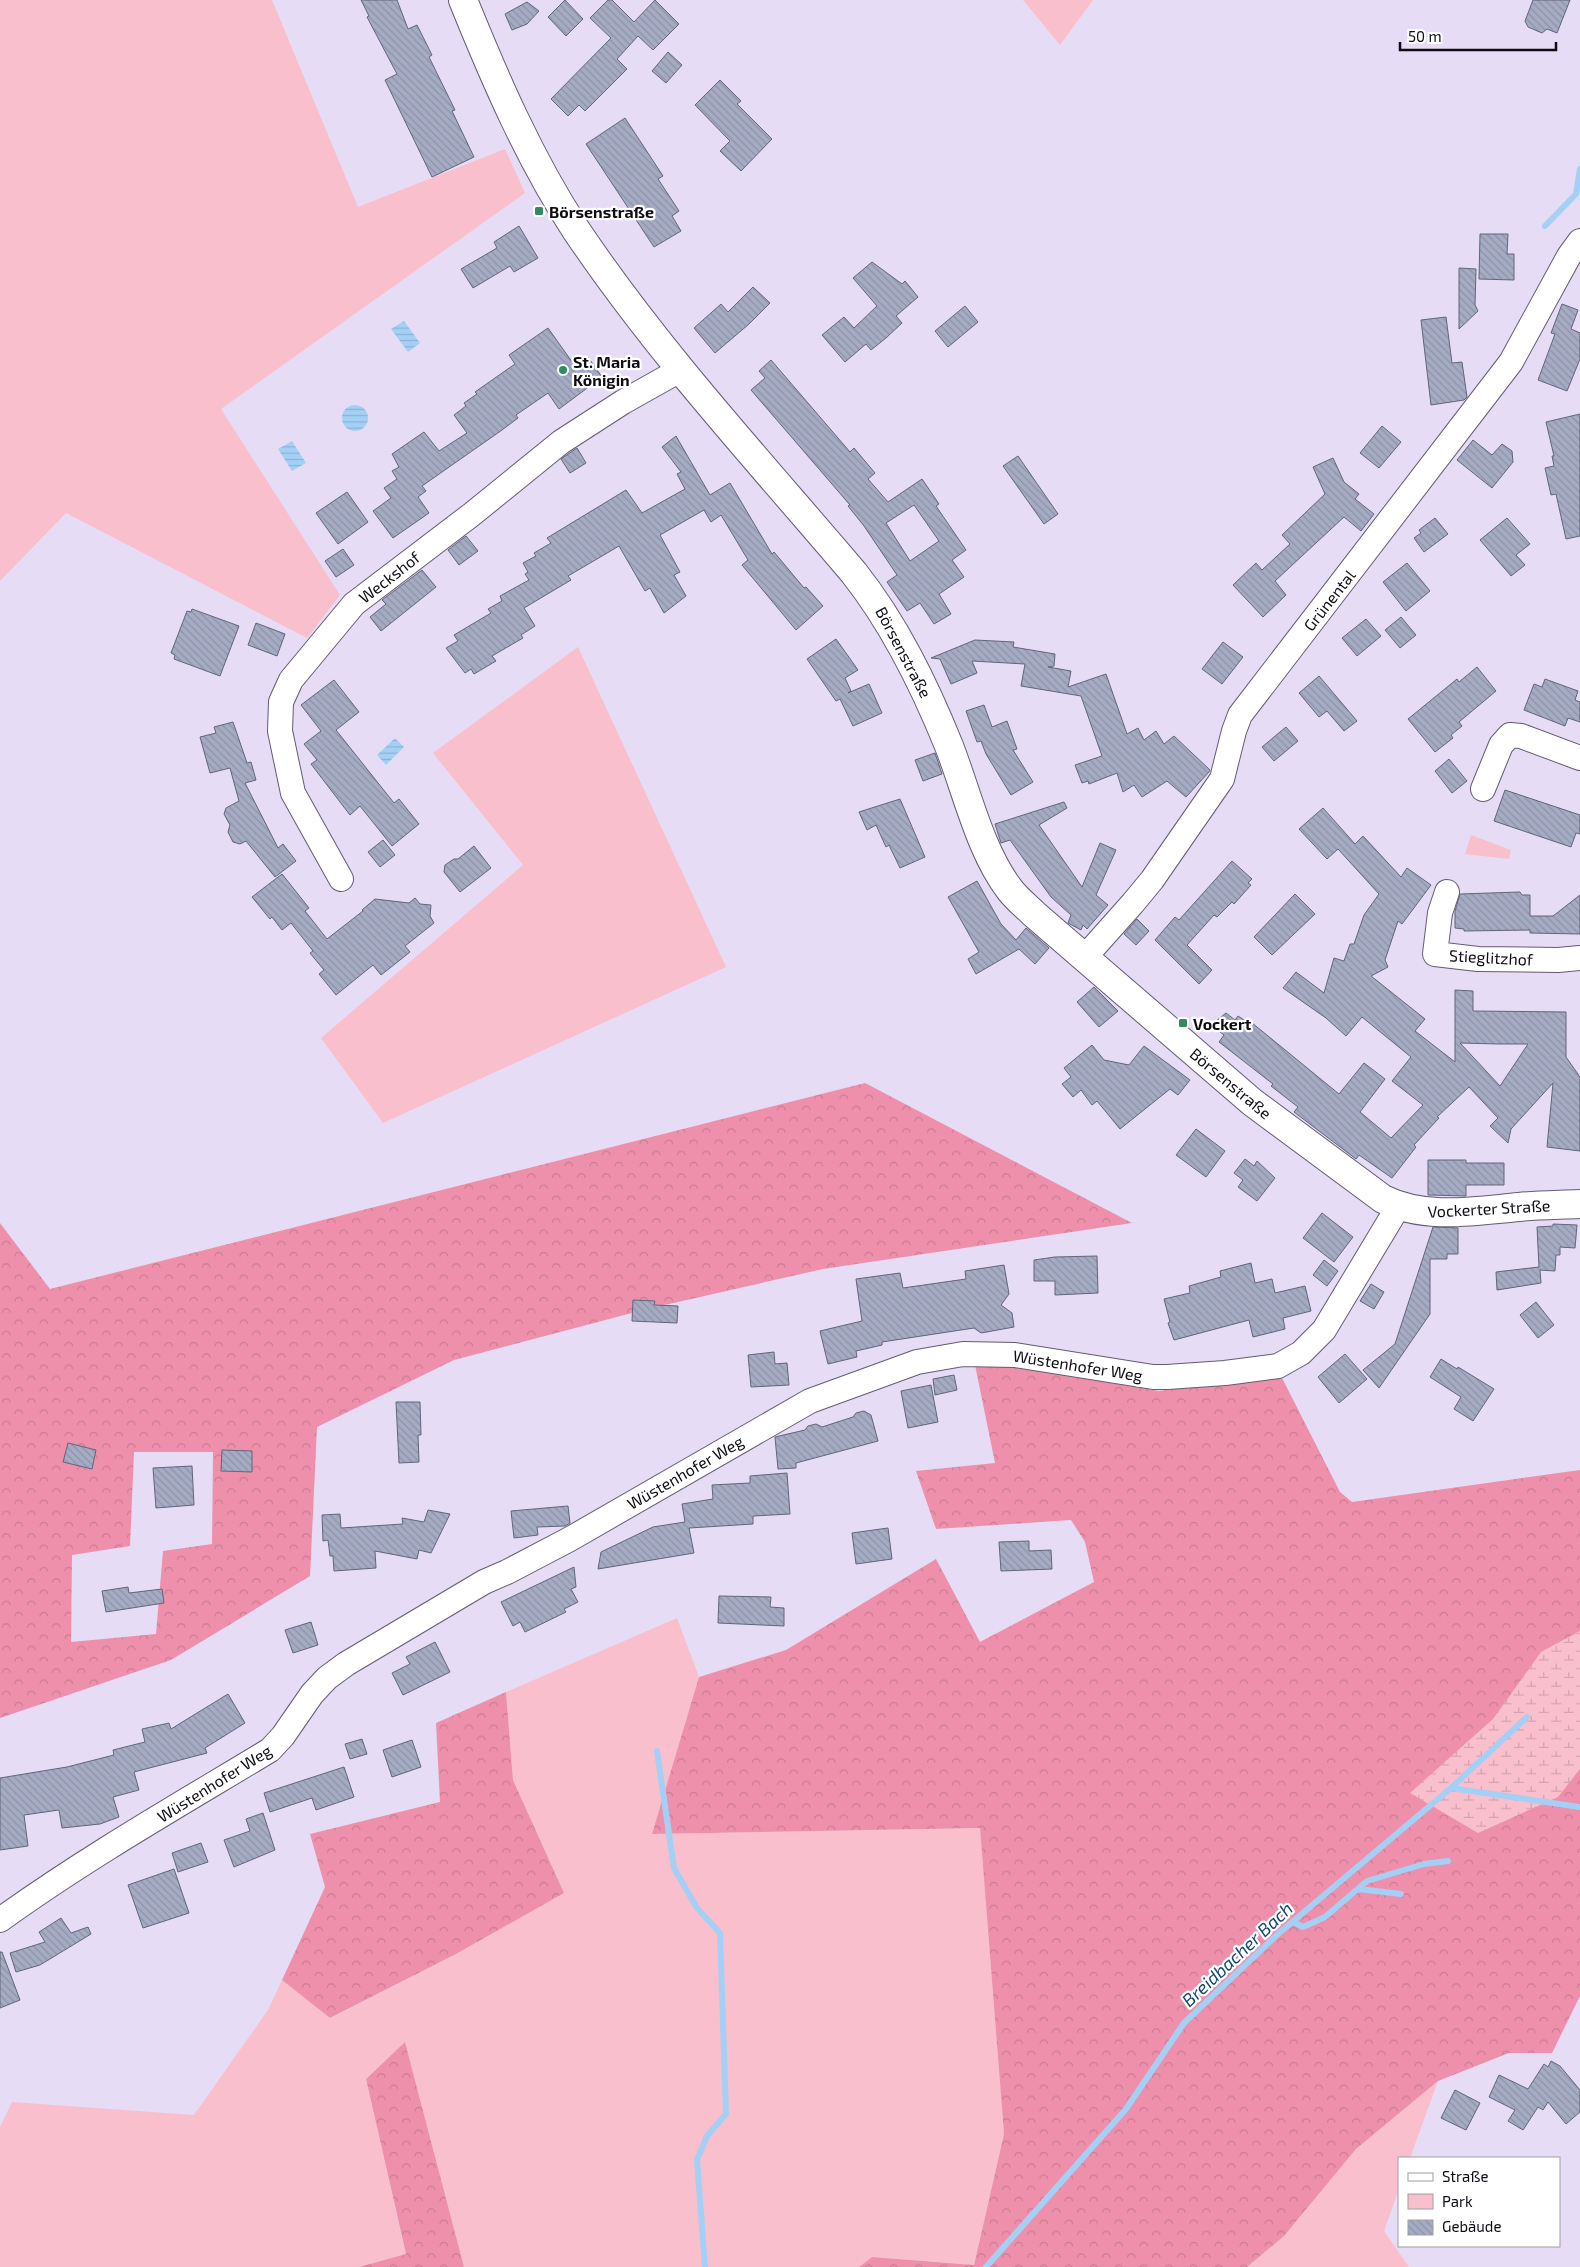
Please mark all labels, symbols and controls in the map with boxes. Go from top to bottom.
scale bar [1400,20,1556,52]
text: 50 m [1408,27,1442,45]
place label: Börsenstraße [549,202,654,221]
marker: Börsenstraße [533,205,545,217]
place label: St. Maria Königin [573,352,640,389]
marker: St. Maria Königin [557,364,569,376]
street label: Weckshof [355,547,424,607]
street label: Grünental [1299,565,1359,634]
street label: Börsenstraße [872,603,936,701]
street label: Stieglitzhof [1449,945,1534,969]
place label: Vockert [1193,1014,1252,1033]
marker: Vockert [1177,1017,1189,1029]
street label: Börsenstraße [1186,1043,1276,1123]
street label: Vockerter Straße [1427,1195,1551,1221]
street label: Wüstenhofer Weg [1012,1345,1144,1385]
street label: Wüstenhofer Weg [624,1431,747,1513]
street label: Wüstenhofer Weg [153,1740,275,1826]
water label: Breidbacher Bach [1177,1897,1297,2011]
legend [1398,2157,1560,2247]
text: Straße [1442,2167,1488,2185]
text: Park [1442,2192,1473,2210]
text: Gebäude [1442,2217,1501,2235]

